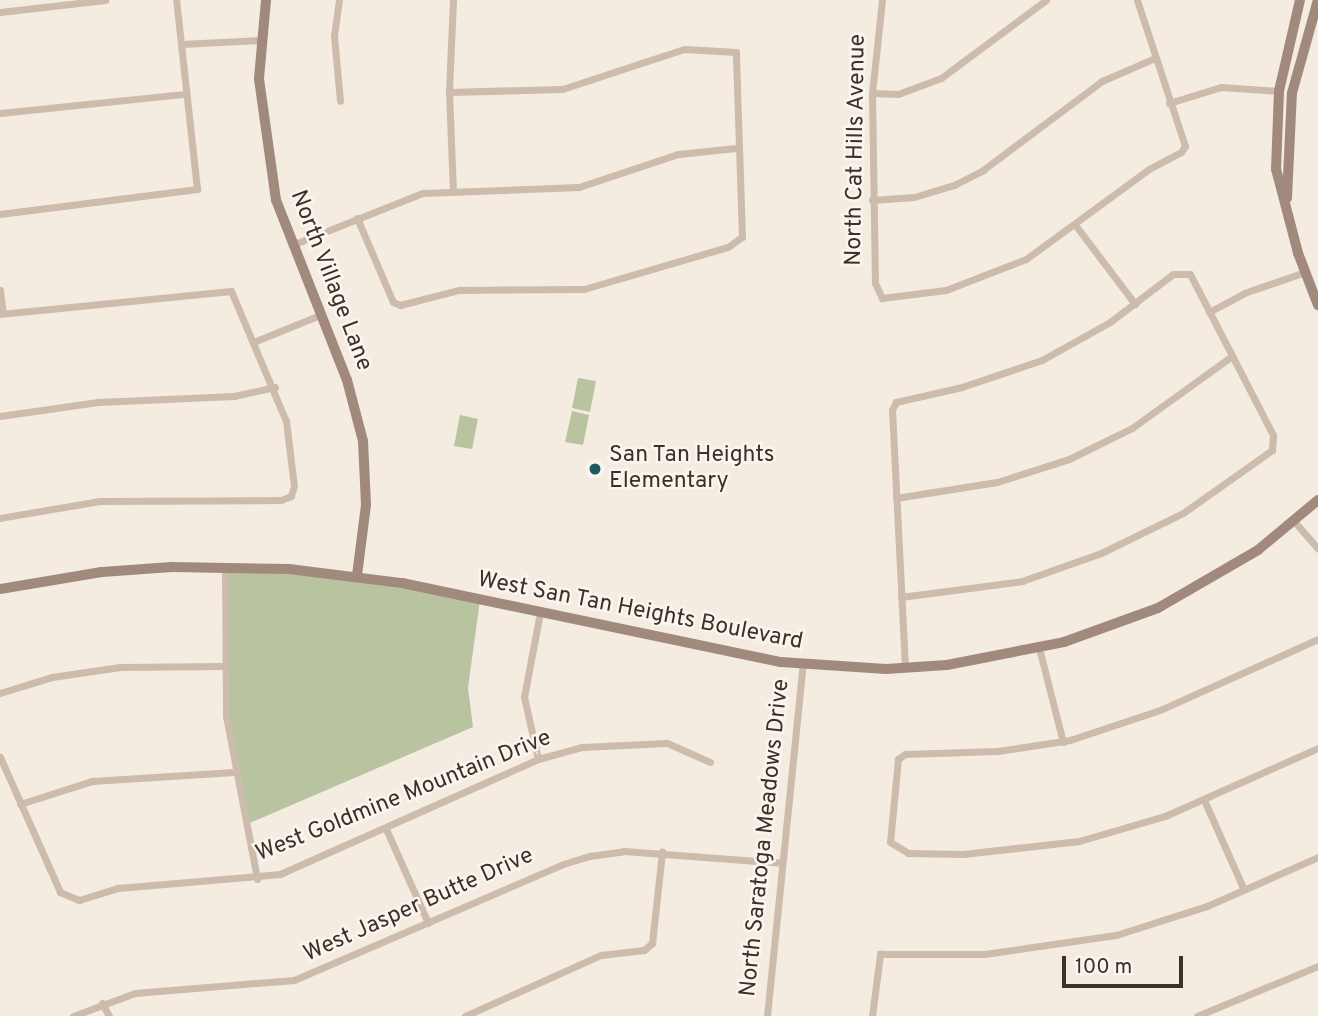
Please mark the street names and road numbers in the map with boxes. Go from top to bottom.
street label: North Cat Hills Avenue [841,33,873,267]
street label: North Village Lane [283,187,377,375]
street label: West San Tan Heights Boulevard [475,567,805,657]
street label: North Saratoga Meadows Drive [736,678,796,998]
street label: West Goldmine Mountain Drive [252,725,556,869]
street label: West Jasper Butte Drive [300,843,538,969]

